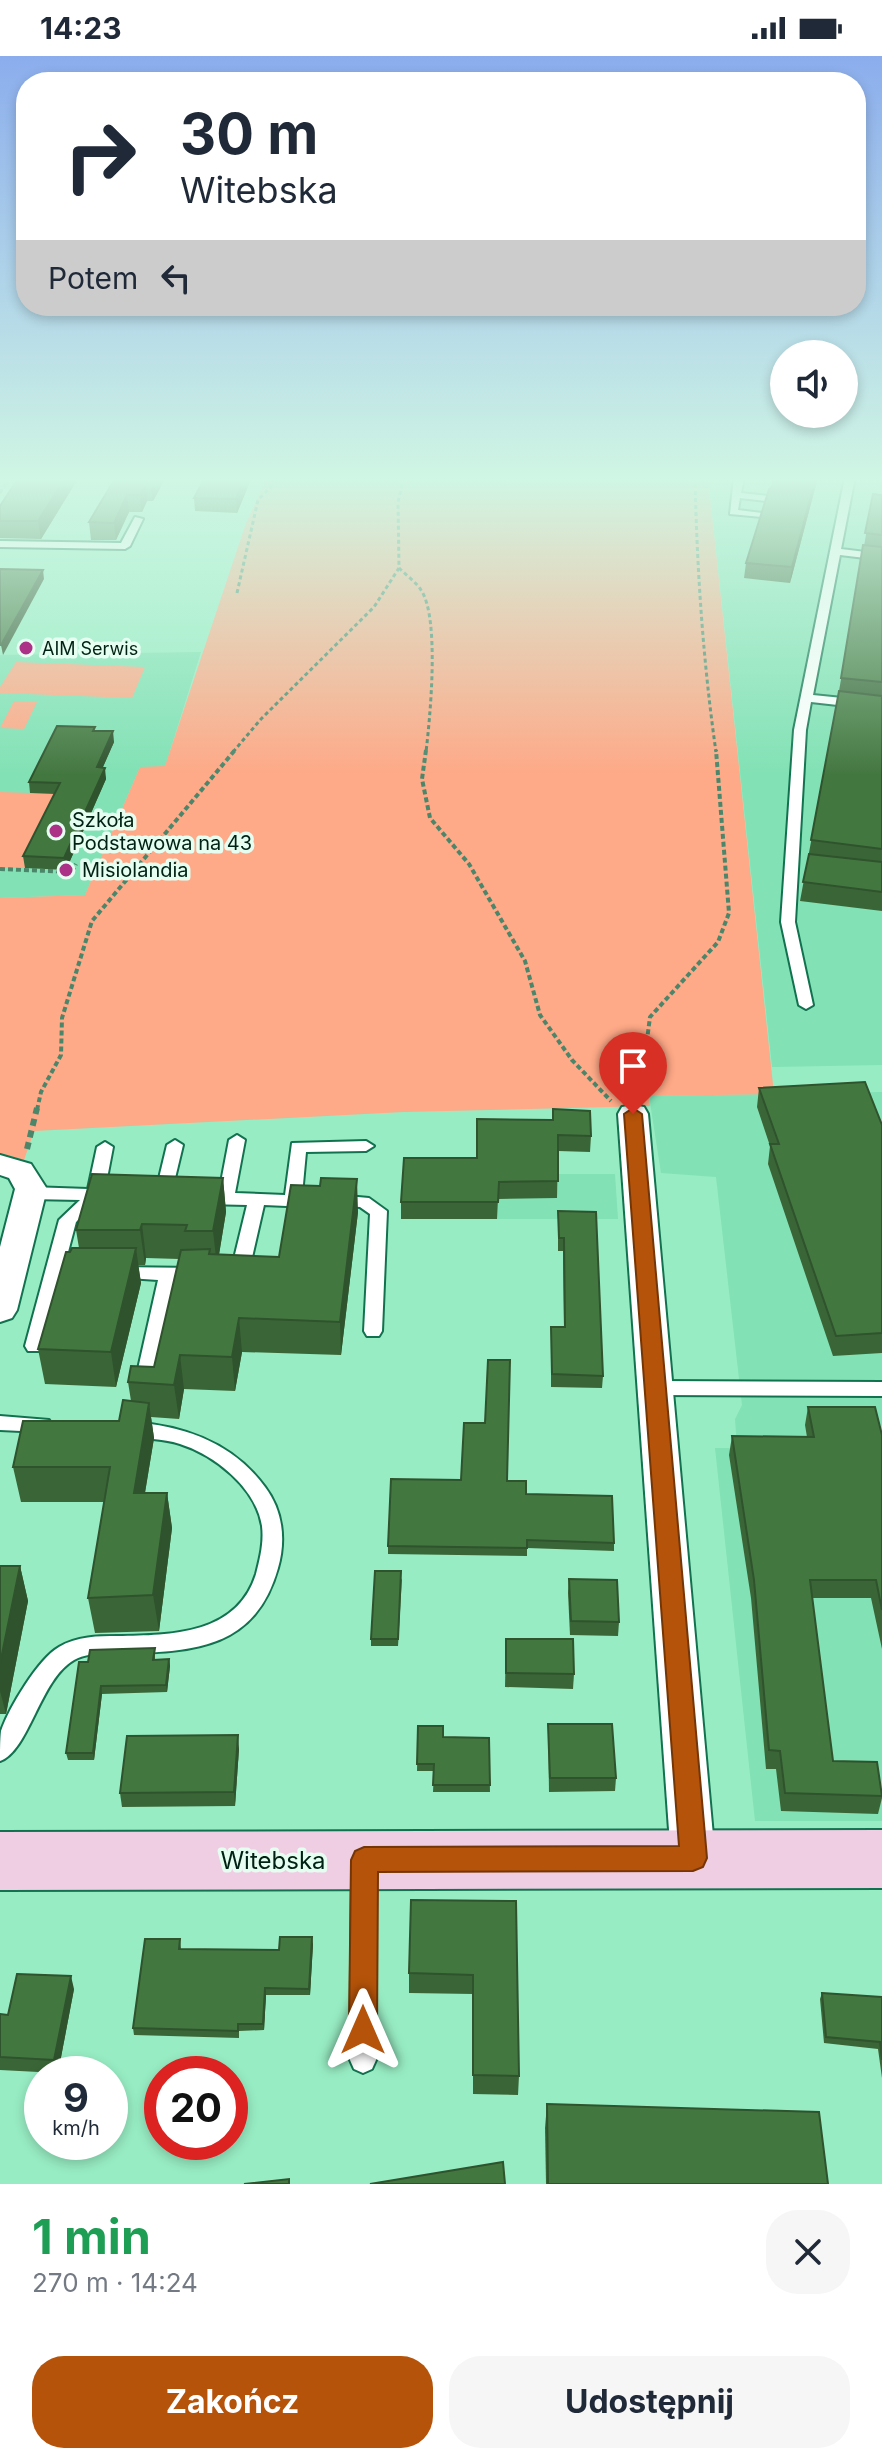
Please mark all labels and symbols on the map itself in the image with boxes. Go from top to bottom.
place label: AIM Serwis [42,638,138,659]
marker: AIM Serwis [17,639,35,657]
place label: Szkoła Podstawowa na 43 [72,808,252,855]
marker: Szkoła Podstawowa na 43 [47,822,65,840]
place label: Misiolandia [82,858,189,882]
marker: Misiolandia [57,861,75,879]
pin [599,1032,667,1114]
street label: Witebska [220,1846,326,1875]
position arrow [321,1988,405,2072]
speed limit sign: 20 [144,2056,248,2160]

